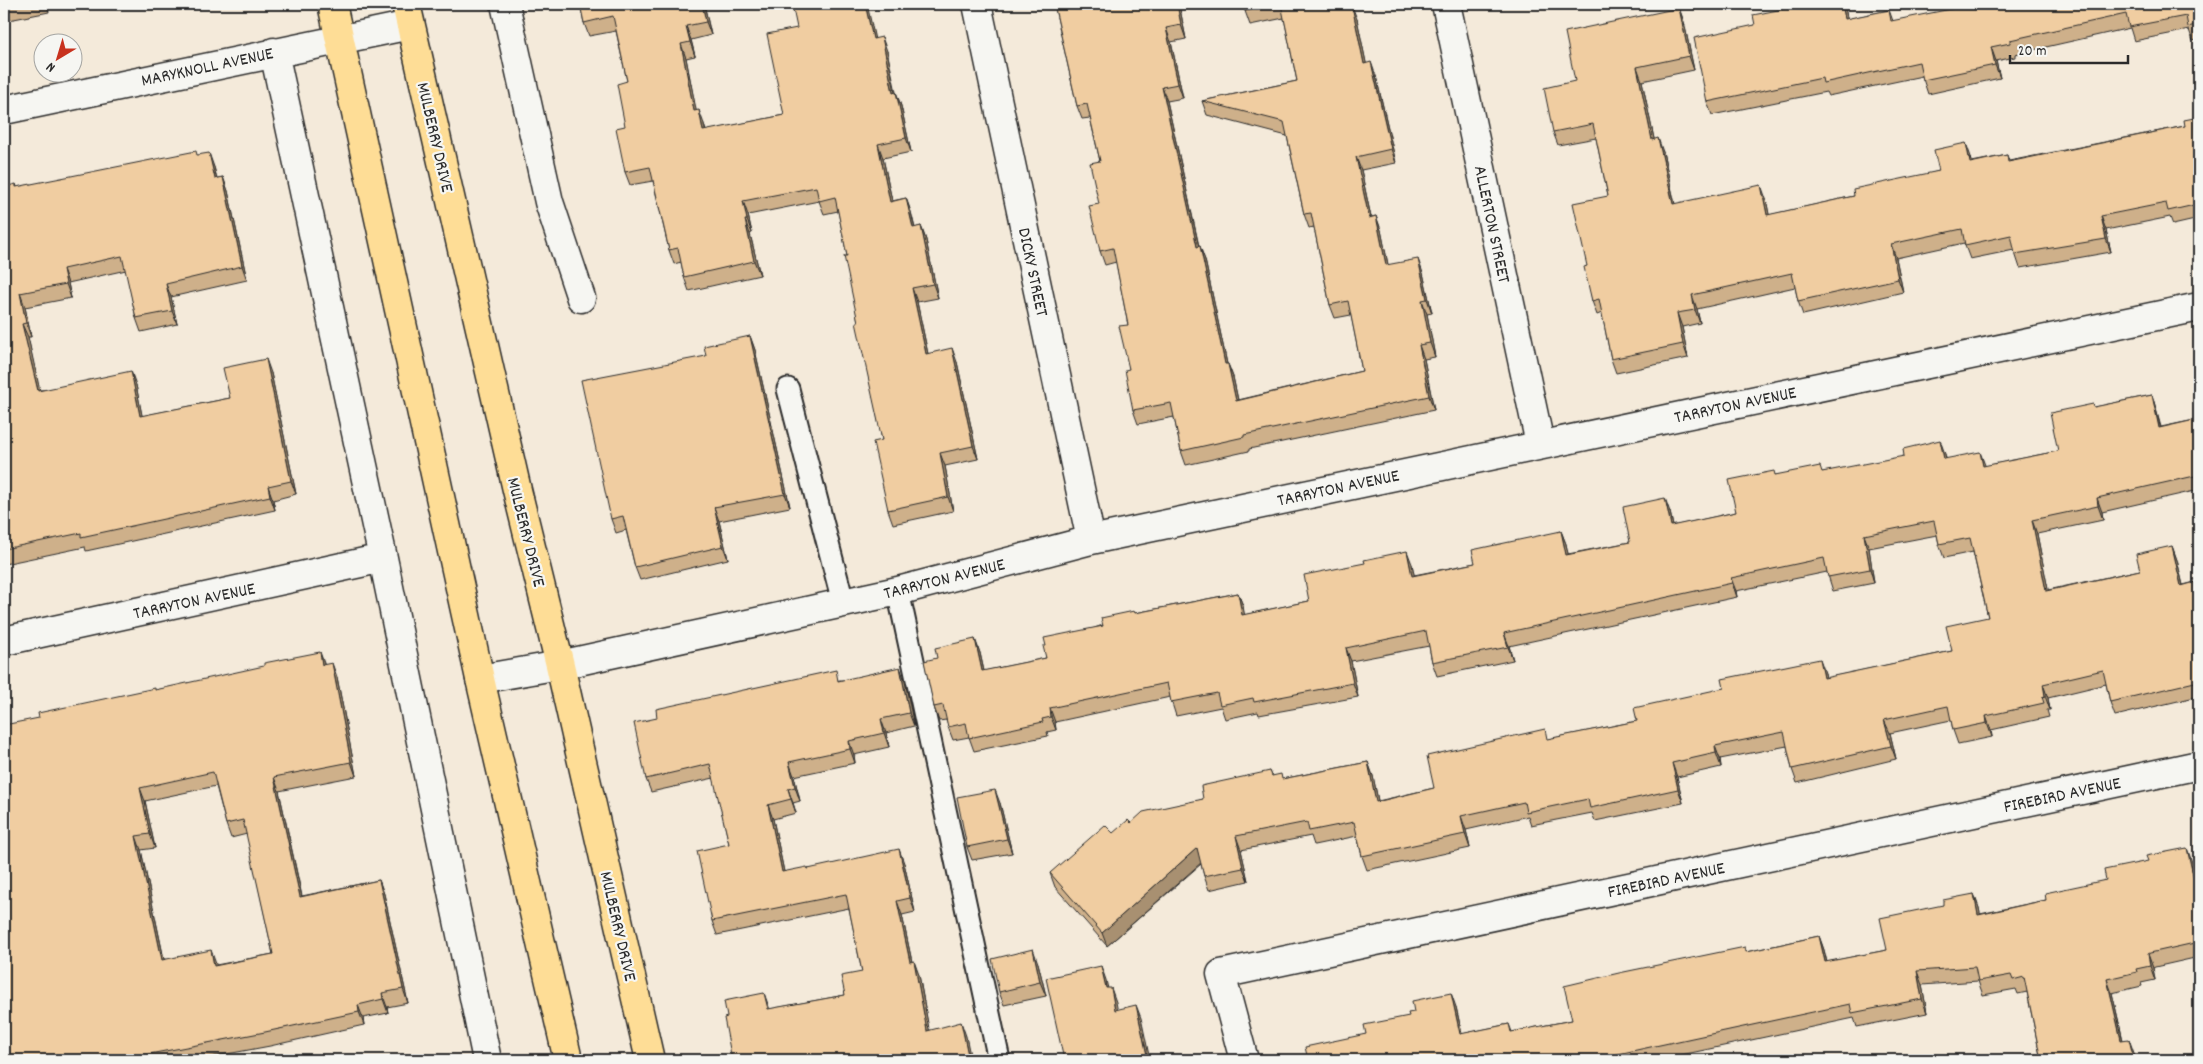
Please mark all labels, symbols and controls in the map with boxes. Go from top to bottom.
north arrow [32,32,82,82]
scale bar [2010,32,2128,64]
text: 20 m [2018,41,2046,63]
street label: MARYKNOLL AVENUE [139,42,276,95]
text: N [42,57,60,77]
street label: MULBERRY DRIVE [409,80,458,195]
street label: ALLERTON STREET [1466,163,1515,286]
street label: DICKY STREET [1010,226,1053,319]
street label: TARRYTON AVENUE [1672,381,1799,432]
street label: TARRYTON AVENUE [1275,464,1402,515]
street label: MULBERRY DRIVE [499,475,550,590]
street label: TARRYTON AVENUE [881,553,1008,608]
street label: TARRYTON AVENUE [131,577,258,628]
street label: FIREBIRD AVENUE [2002,772,2123,821]
street label: FIREBIRD AVENUE [1606,857,1727,906]
street label: MULBERRY DRIVE [592,869,641,984]

